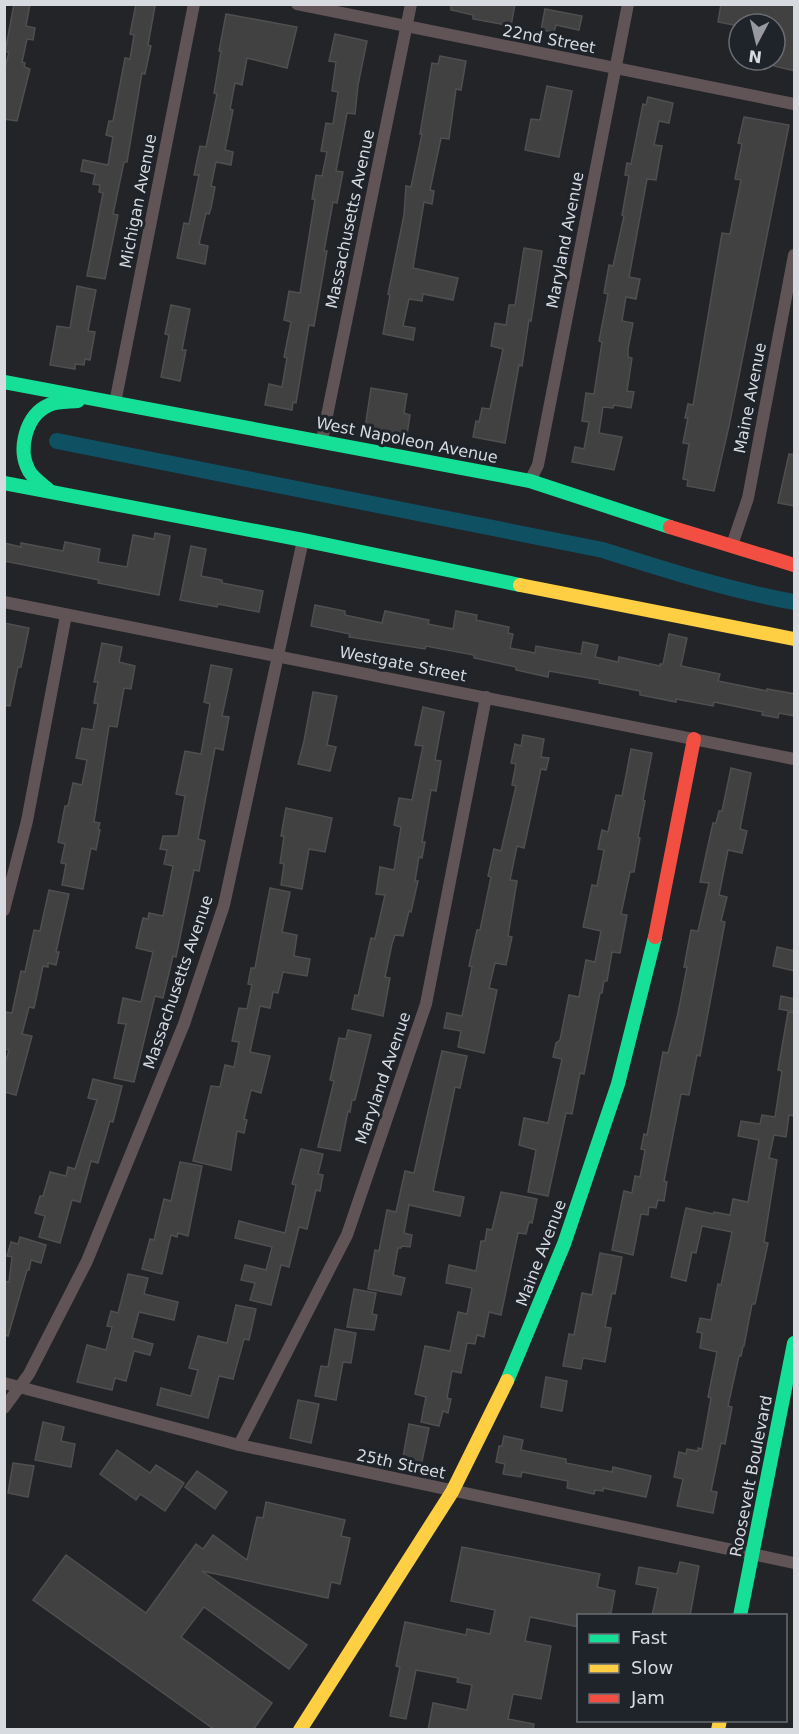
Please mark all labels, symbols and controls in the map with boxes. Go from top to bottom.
north arrow [727,12,787,72]
street label: 22nd Street [501,21,597,57]
text: N [747,46,763,67]
street label: Massachusetts Avenue [322,128,378,310]
street label: Michigan Avenue [116,132,160,270]
street label: Maryland Avenue [542,170,588,310]
street label: Maine Avenue [730,341,770,455]
street label: West Napoleon Avenue [314,413,500,467]
street label: Westgate Street [338,642,468,686]
street label: Massachusetts Avenue [139,893,217,1071]
street label: Maryland Avenue [351,1009,415,1147]
street label: Maine Avenue [512,1197,570,1309]
street label: Roosevelt Boulevard [726,1394,776,1558]
street label: 25th Street [355,1445,447,1483]
legend [577,1614,787,1722]
text: Fast [631,1627,667,1648]
text: Slow [631,1657,673,1678]
text: Jam [630,1687,665,1708]

